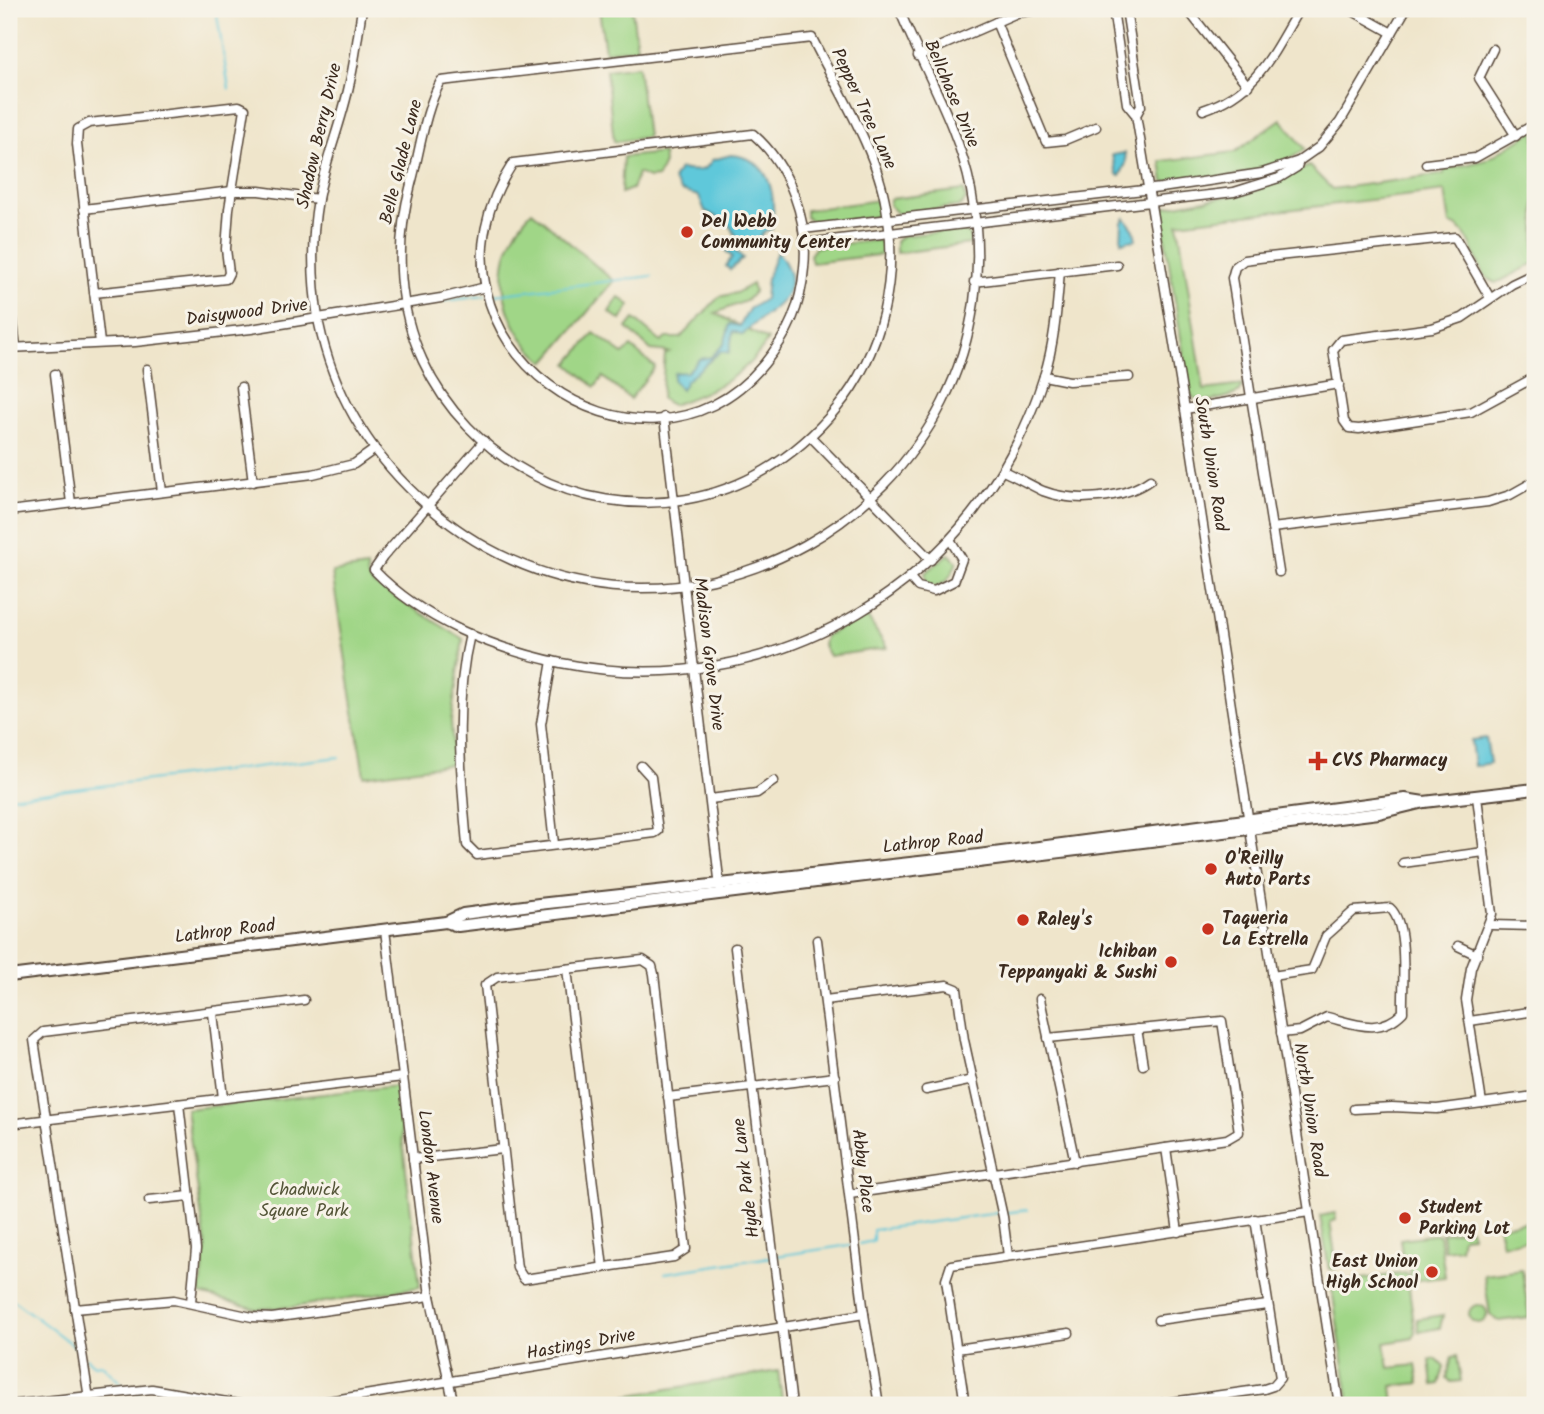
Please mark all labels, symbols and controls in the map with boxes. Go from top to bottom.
street label: Bellchase Drive [915,35,987,153]
street label: Pepper Tree Lane [822,43,904,175]
street label: Shadow Berry Drive [289,60,351,212]
street label: Belle Glade Lane [372,96,432,228]
place label: Del Webb Community Center [701,208,852,258]
marker: Del Webb Community Center [679,224,695,240]
street label: Daisywood Drive [184,291,310,335]
street label: South Union Road [1185,395,1235,534]
street label: Madison Grove Drive [684,576,732,732]
place label: CVS Pharmacy [1332,747,1448,776]
marker: CVS Pharmacy [1310,753,1326,769]
street label: Lathrop Road [881,823,986,863]
place label: O'Reilly Auto Parts [1225,845,1311,895]
marker: O'Reilly Auto Parts [1203,861,1219,877]
place label: Taqueria La Estrella [1222,905,1308,955]
place label: Raley's [1037,906,1093,935]
street label: Lathrop Road [173,911,278,953]
marker: Raley's [1015,912,1031,928]
marker: Taqueria La Estrella [1200,921,1216,937]
place label: Ichiban Teppanyaki & Sushi [998,938,1157,988]
marker: Ichiban Teppanyaki & Sushi [1163,954,1179,970]
street label: North Union Road [1284,1041,1334,1180]
street label: London Avenue [409,1108,451,1226]
street label: Hyde Park Lane [725,1116,769,1240]
street label: Abby Place [842,1127,882,1215]
park label: Chadwick Square Park [259,1176,349,1226]
place label: Student Parking Lot [1419,1194,1511,1244]
marker: Student Parking Lot [1397,1210,1413,1226]
place label: East Union High School [1326,1248,1418,1298]
marker: East Union High School [1424,1264,1440,1280]
street label: Hastings Drive [524,1321,638,1369]

